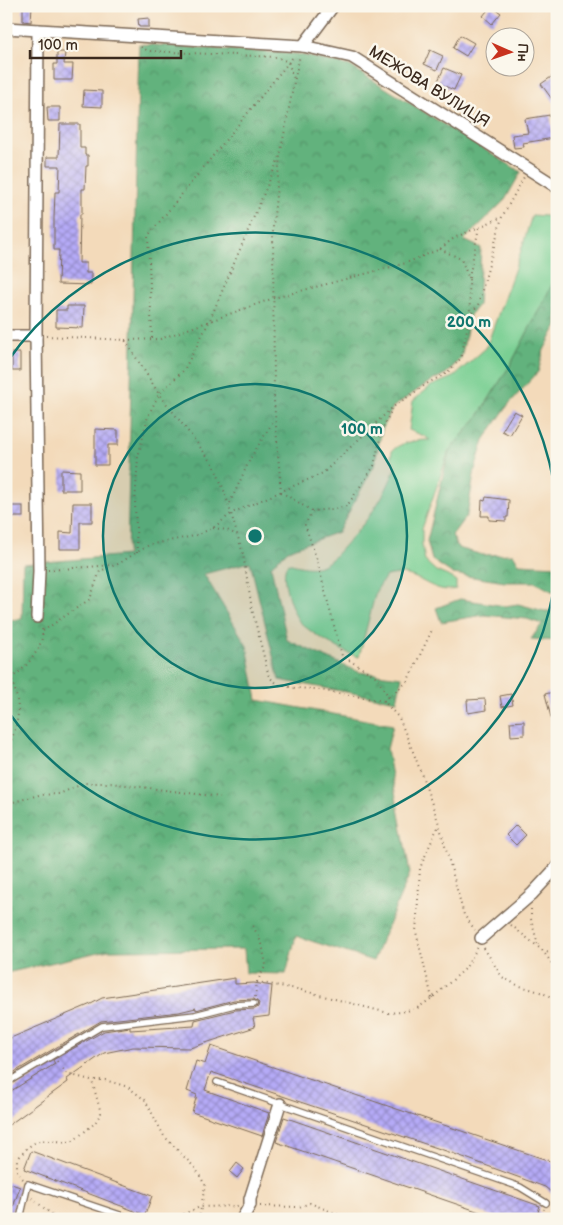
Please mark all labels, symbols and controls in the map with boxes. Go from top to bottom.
scale bar [30,28,181,60]
north arrow [486,28,536,78]
text: 100 m [38,36,78,55]
street label: МЕЖОВА ВУЛИЦЯ [365,42,493,132]
text: Пн [514,43,531,62]
text: 200 m [447,313,491,332]
text: 100 m [341,420,383,439]
centre of rings [246,527,264,545]

